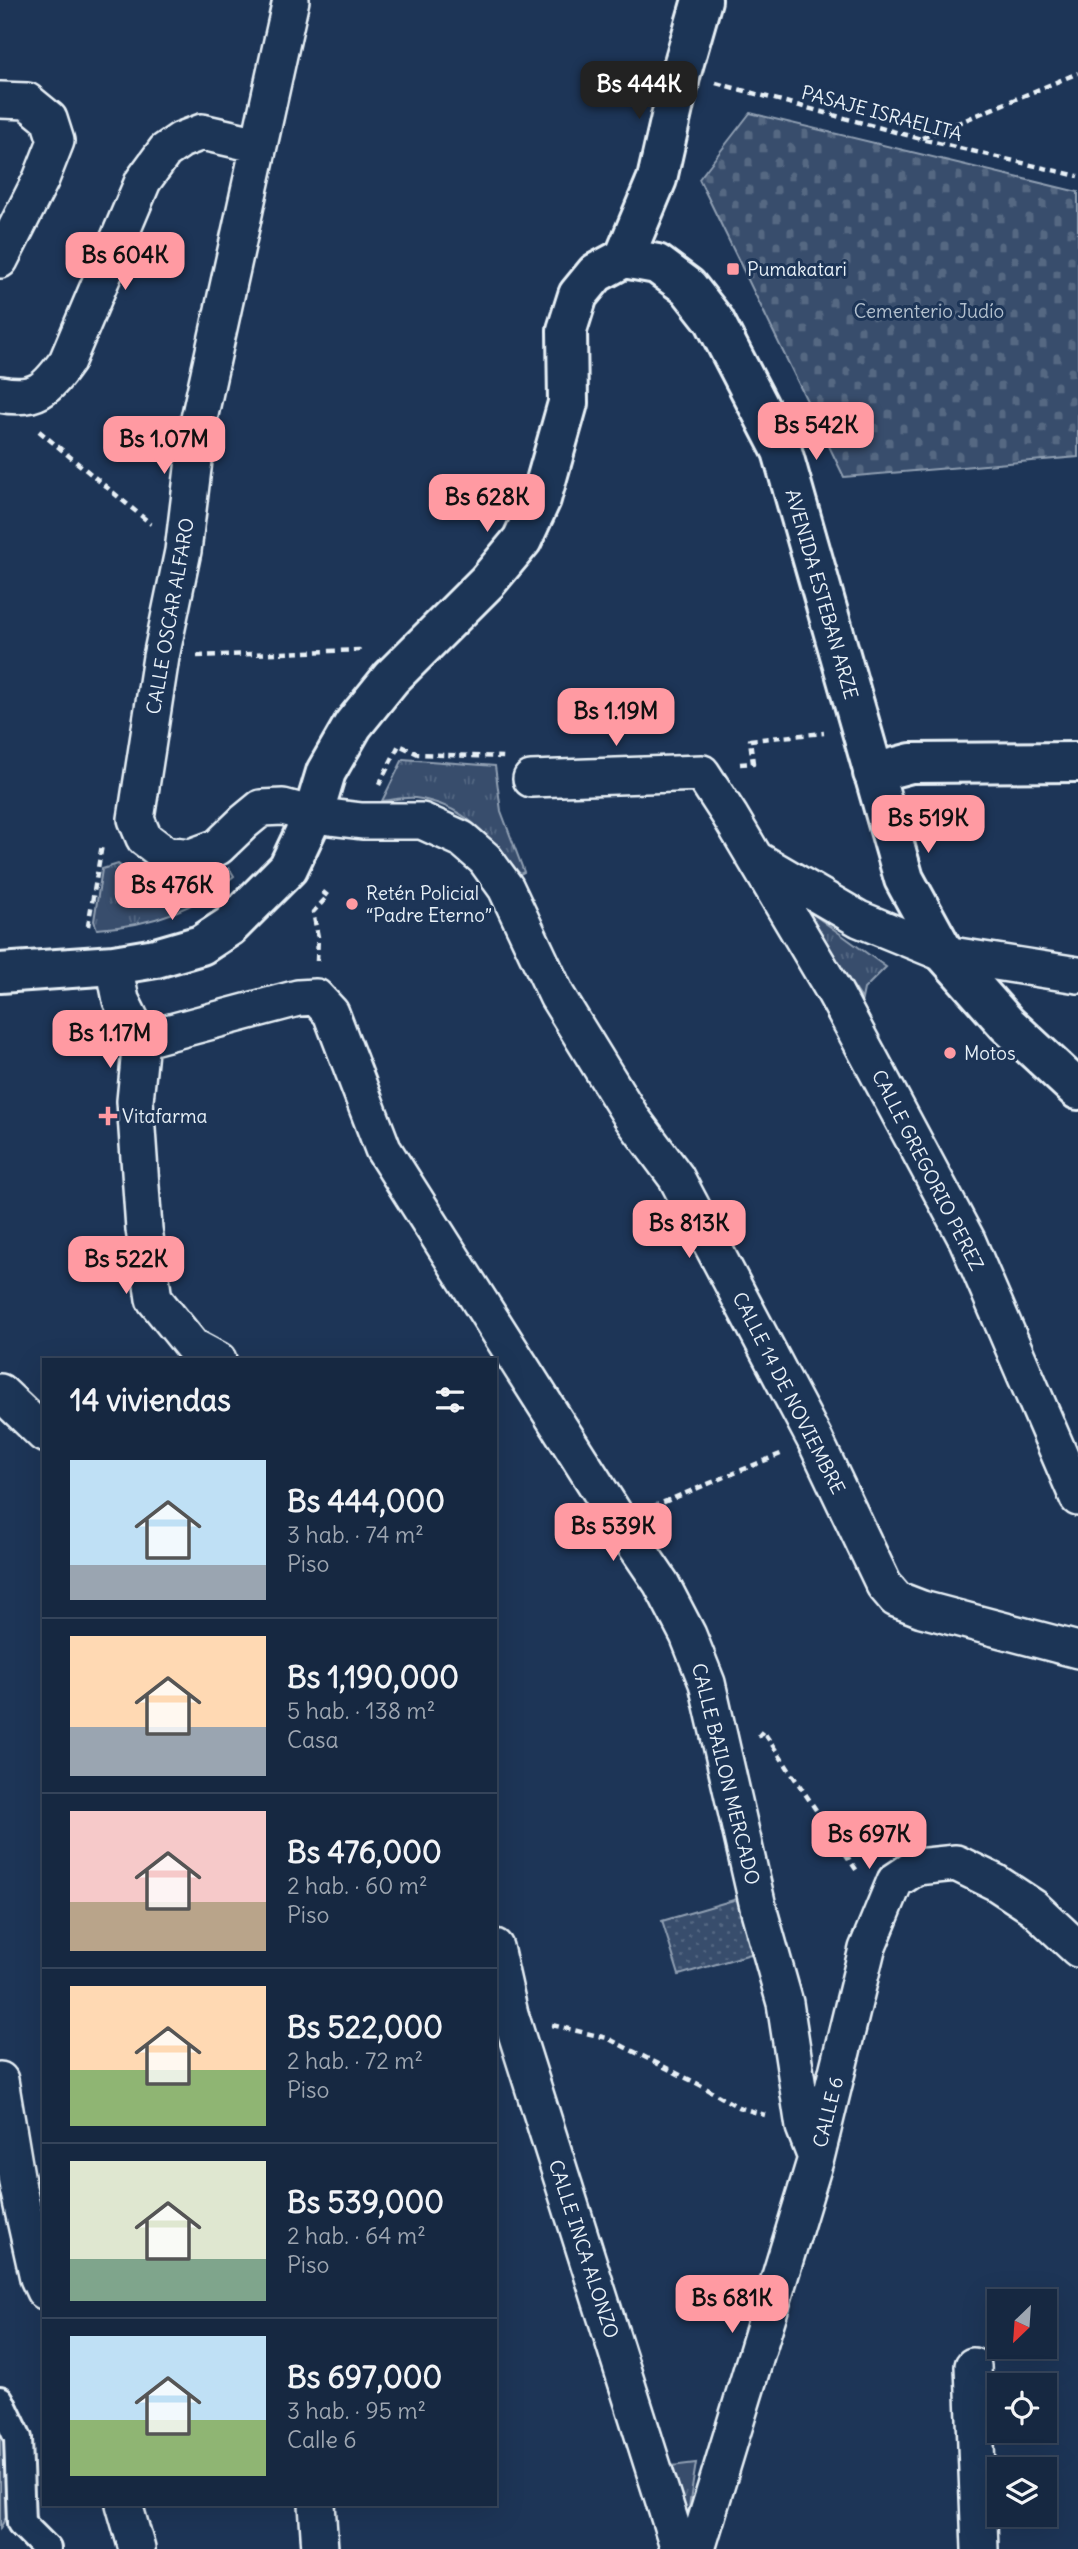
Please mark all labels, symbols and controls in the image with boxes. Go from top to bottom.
pin: Bs 444K [574,61,704,121]
text: Bs 444K [596,69,682,98]
street label: PASAJE ISRAELITA [799,80,965,146]
pin: Bs 604K [60,232,190,292]
text: Bs 604K [82,240,168,269]
place label: Pumakatari [747,257,847,281]
marker: Pumakatari [725,261,741,277]
park label: Cementerio Judío [854,299,1004,323]
pin: Bs 542K [751,402,881,462]
text: Bs 542K [774,410,858,439]
pin: Bs 1.07M [92,416,236,476]
text: Bs 1.07M [119,424,209,453]
pin: Bs 628K [422,475,552,534]
text: Bs 628K [445,482,529,511]
street label: AVENIDA ESTEBAN ARZE [780,486,864,702]
street label: CALLE OSCAR ALFARO [141,516,199,716]
pin: Bs 1.19M [544,688,688,748]
text: Bs 1.19M [573,696,659,725]
pin: Bs 519K [863,796,993,855]
text: Bs 519K [888,803,968,832]
pin: Bs 476K [107,862,237,922]
text: Bs 476K [131,870,213,899]
place label: Retén Policial “Padre Eterno” [366,881,492,927]
marker: Retén Policial “Padre Eterno” [344,896,360,912]
pin: Bs 1.17M [38,1010,182,1070]
text: Bs 1.17M [68,1018,152,1047]
place label: Motos [964,1041,1016,1065]
marker: Motos [942,1045,958,1061]
street label: CALLE GREGORIO PEREZ [867,1066,989,1275]
place label: Vitafarma [122,1104,208,1128]
marker: Vitafarma [100,1108,116,1124]
pin: Bs 813K [624,1200,754,1260]
text: Bs 813K [649,1208,729,1237]
pin: Bs 522K [61,1236,191,1296]
text: Bs 522K [84,1244,168,1273]
street label: CALLE 14 DE NOVIEMBRE [728,1288,850,1498]
text: 14 viviendas [70,1381,231,1419]
icon: filters [431,1381,469,1419]
text: Bs 444,000 [287,1482,445,1520]
icon: home [126,1488,210,1572]
pin: Bs 539K [548,1504,678,1563]
text: Bs 539K [571,1511,655,1540]
text: 3 hab. · 74 m² [287,1520,424,1549]
text: Piso [287,1549,329,1578]
text: Bs 1,190,000 [287,1658,459,1696]
street label: CALLE BAILON MERCADO [687,1661,765,1887]
icon: home [126,1664,210,1748]
text: 5 hab. · 138 m² [287,1696,435,1725]
text: Casa [287,1725,339,1754]
pin: Bs 697K [804,1812,934,1871]
text: Bs 697K [828,1819,910,1848]
text: Bs 476,000 [287,1833,442,1871]
icon: home [126,1839,210,1923]
text: 2 hab. · 60 m² [287,1871,428,1900]
text: Piso [287,1900,329,1929]
text: Bs 522,000 [287,2008,443,2046]
icon: home [126,2014,210,2098]
text: 2 hab. · 72 m² [287,2046,423,2075]
street label: CALLE 6 [808,2074,848,2150]
text: Piso [287,2075,329,2104]
street label: CALLE INCA ALONZO [544,2157,624,2341]
text: Bs 539,000 [287,2183,444,2221]
icon: home [126,2189,210,2273]
text: 2 hab. · 64 m² [287,2221,426,2250]
text: Piso [287,2250,329,2279]
pin: Bs 681K [667,2276,797,2335]
text: Bs 681K [692,2283,772,2312]
north arrow [987,2289,1057,2359]
map controls [987,2289,1057,2527]
text: Bs 697,000 [287,2358,442,2396]
icon: home [126,2364,210,2448]
button: locate [987,2373,1057,2443]
text: 3 hab. · 95 m² [287,2396,426,2425]
text: Calle 6 [287,2425,357,2454]
button: layers [987,2457,1057,2527]

